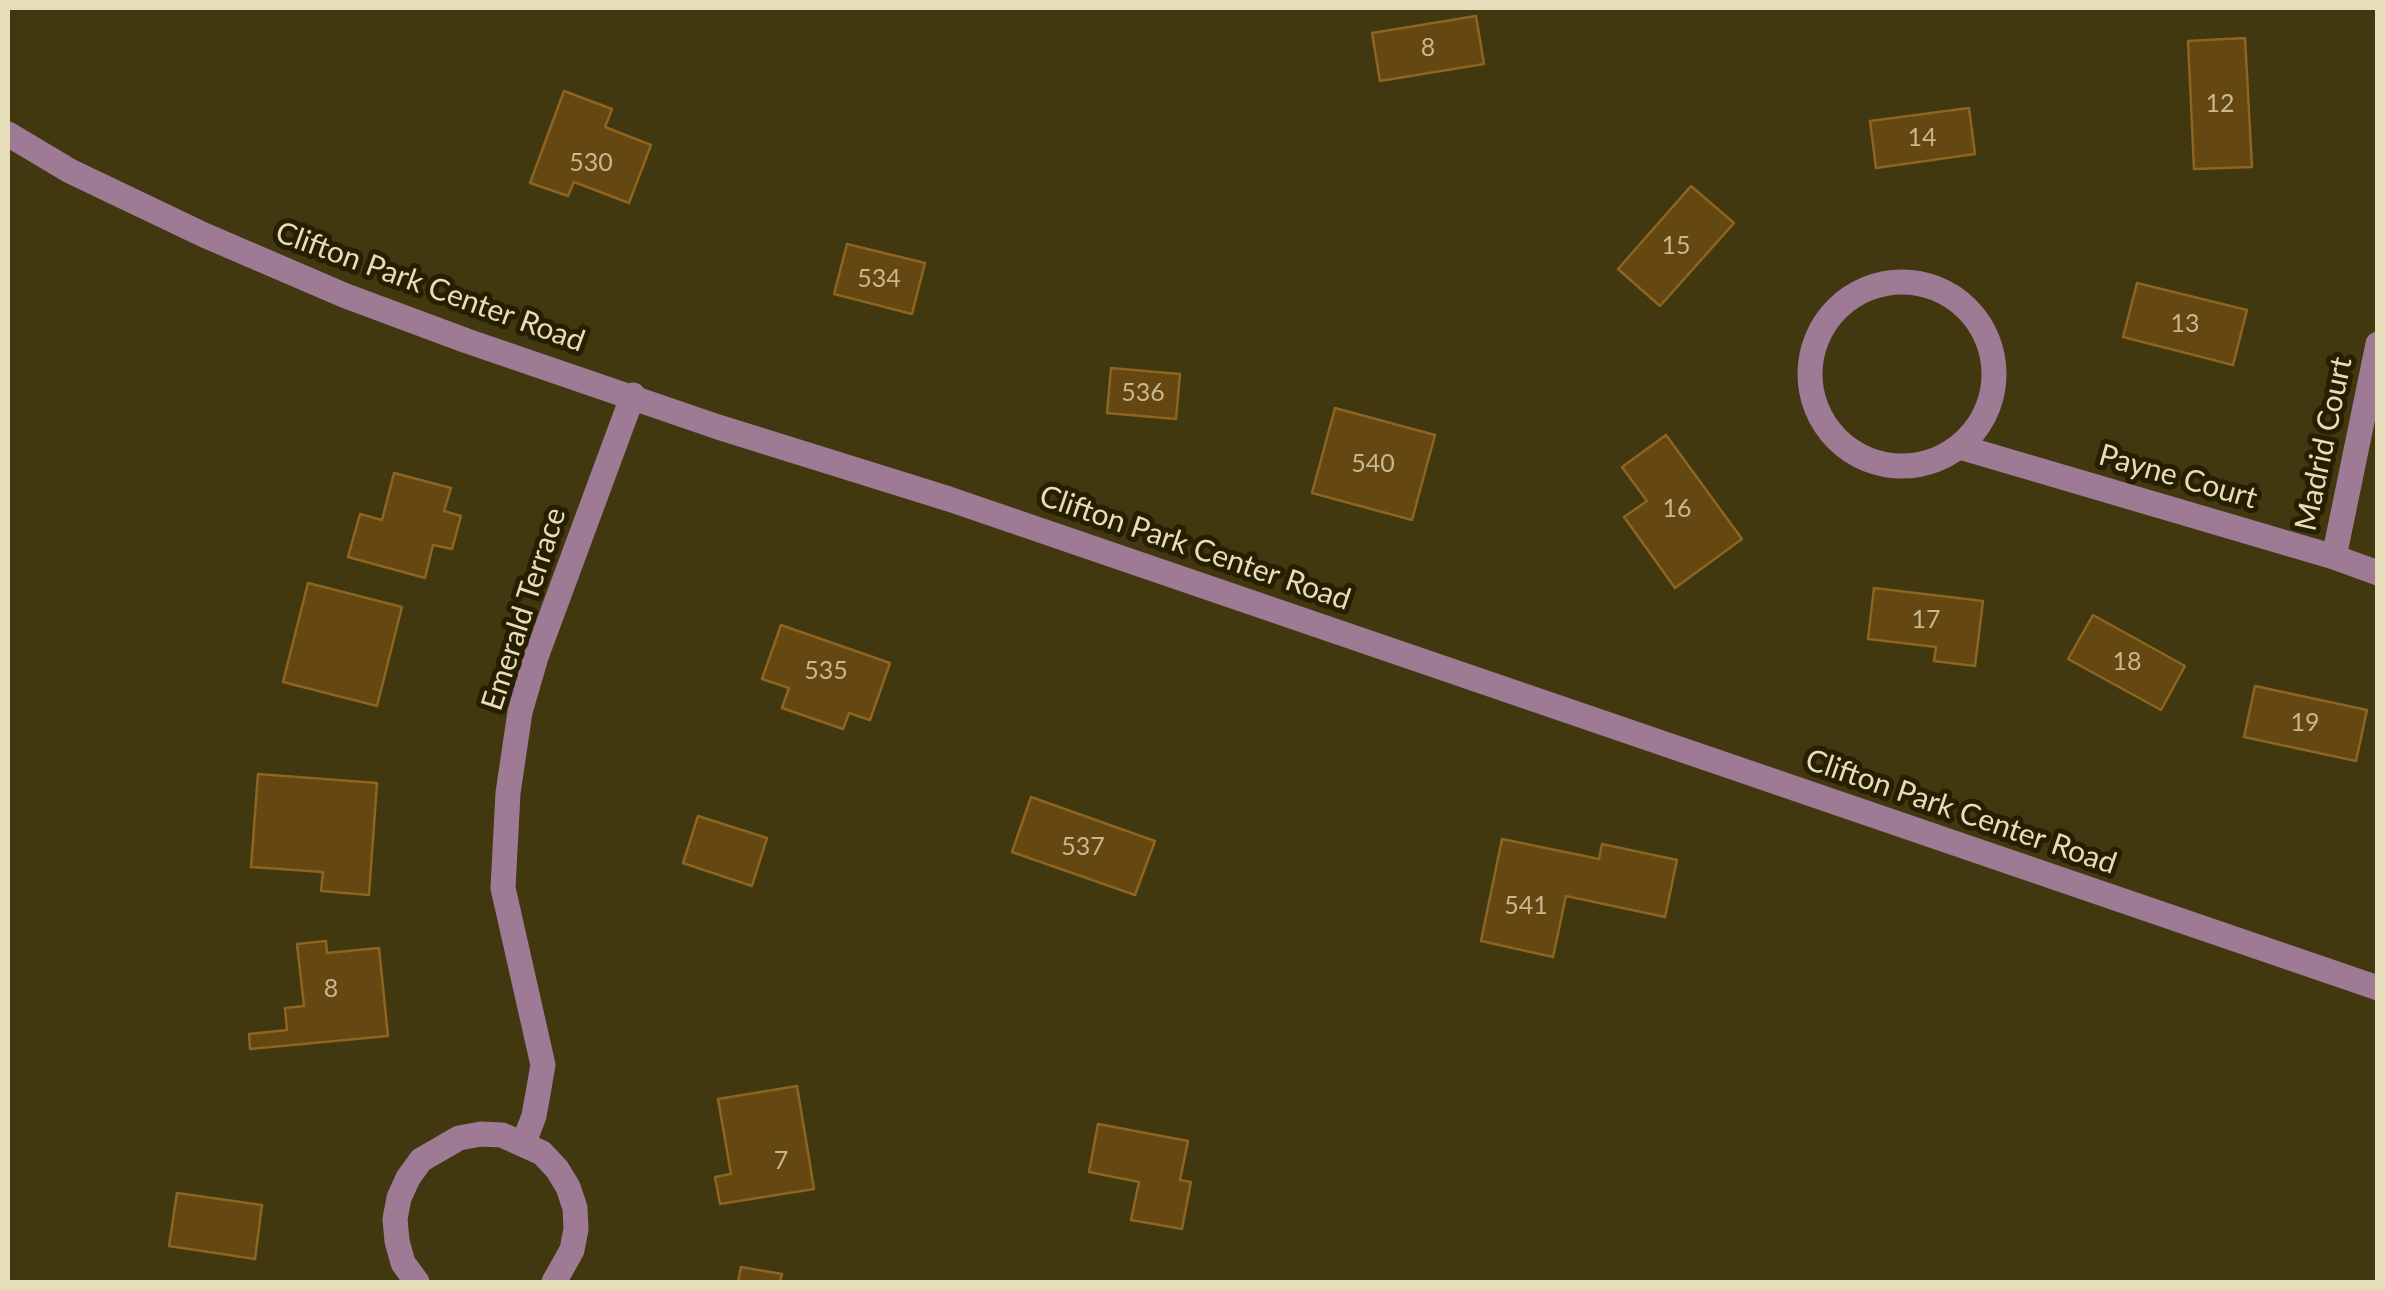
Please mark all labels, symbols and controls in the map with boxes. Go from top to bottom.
house number: 8 [1421,33,1435,63]
house number: 12 [2206,89,2234,119]
house number: 14 [1908,123,1936,153]
house number: 530 [569,148,613,178]
street label: Clifton Park Center Road [271,214,589,360]
house number: 15 [1662,231,1690,261]
house number: 534 [857,264,901,294]
house number: 13 [2171,309,2199,339]
street label: Madrid Court [2288,354,2360,534]
house number: 536 [1121,378,1165,408]
street label: Payne Court [2095,437,2261,517]
house number: 540 [1351,449,1395,479]
street label: Clifton Park Center Road [1035,478,1355,618]
house number: 16 [1663,494,1691,524]
street label: Emerald Terrace [474,503,574,715]
house number: 17 [1912,605,1940,635]
house number: 18 [2113,647,2141,677]
house number: 535 [804,656,848,686]
house number: 19 [2291,708,2319,738]
street label: Clifton Park Center Road [1801,742,2121,882]
house number: 537 [1061,832,1105,862]
house number: 541 [1504,891,1548,921]
house number: 8 [324,974,338,1004]
house number: 7 [774,1146,788,1176]

